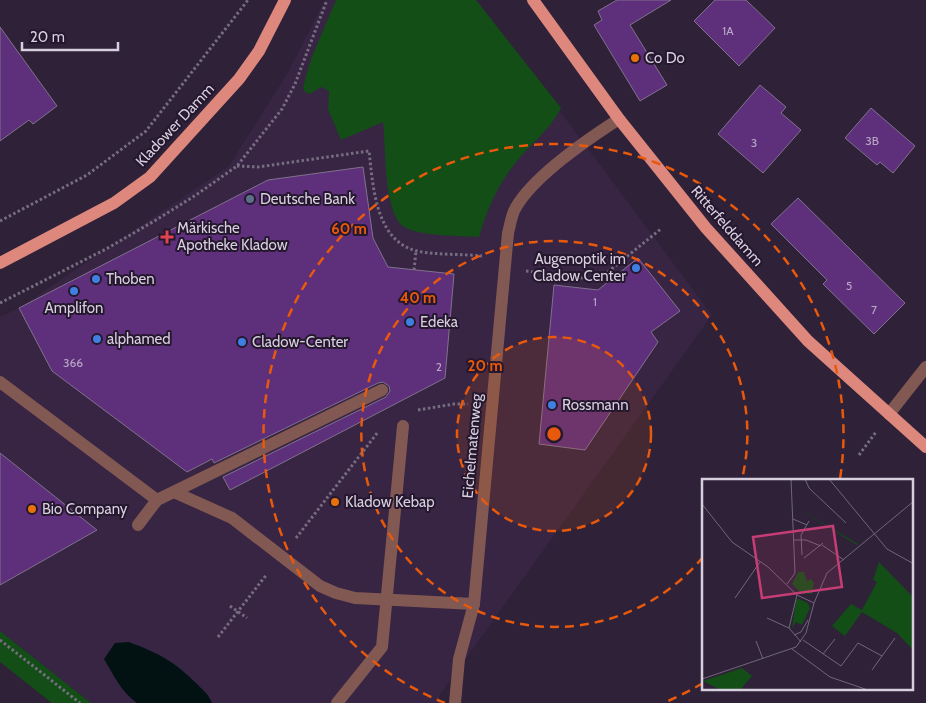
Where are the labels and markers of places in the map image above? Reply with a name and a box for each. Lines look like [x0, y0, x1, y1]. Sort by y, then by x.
place label: Co Do [645, 49, 685, 67]
marker: Co Do [629, 52, 641, 64]
place label: Deutsche Bank [260, 190, 355, 208]
marker: Deutsche Bank [244, 193, 256, 205]
place label: Märkische Apotheke Kladow [177, 219, 288, 254]
marker: Märkische Apotheke Kladow [161, 231, 173, 243]
place label: Augenoptik im Cladow Center [533, 250, 626, 285]
marker: Augenoptik im Cladow Center [630, 262, 642, 274]
place label: Thoben [106, 270, 155, 288]
marker: Thoben [90, 273, 102, 285]
marker: Amplifon [68, 285, 80, 297]
place label: Amplifon [45, 299, 103, 317]
place label: Edeka [420, 313, 459, 331]
marker: Edeka [404, 316, 416, 328]
place label: alphamed [107, 330, 171, 348]
marker: alphamed [91, 333, 103, 345]
place label: Cladow-Center [252, 333, 348, 351]
marker: Cladow-Center [236, 336, 248, 348]
place label: Rossmann [562, 396, 629, 414]
marker: Rossmann [546, 399, 558, 411]
centre of rings [545, 425, 563, 443]
place label: Kladow Kebap [345, 493, 435, 511]
marker: Kladow Kebap [329, 496, 341, 508]
place label: Bio Company [42, 500, 128, 518]
marker: Bio Company [26, 503, 38, 515]

